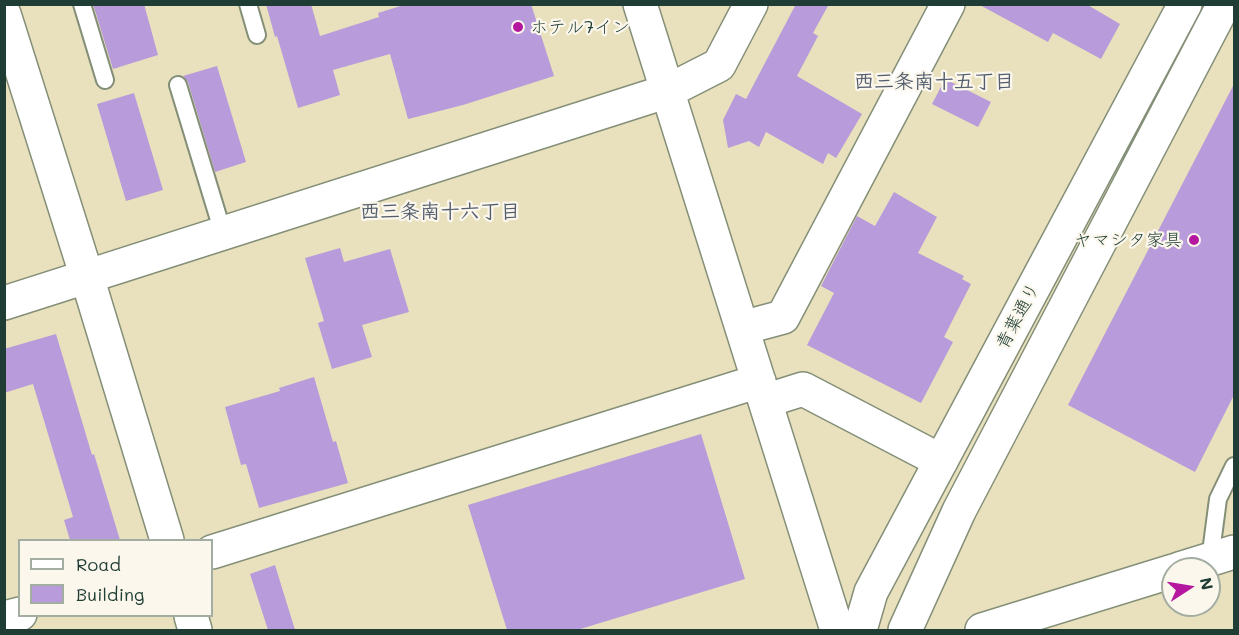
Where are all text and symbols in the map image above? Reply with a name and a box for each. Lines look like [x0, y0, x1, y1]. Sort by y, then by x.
place label: ホテル7イン [530, 16, 630, 38]
marker: ホテル7イン [511, 20, 525, 34]
district label: 西三条南十五丁目 [854, 70, 1014, 94]
district label: 西三条南十六丁目 [360, 200, 520, 224]
place label: ヤマシタ家具 [1074, 229, 1182, 251]
marker: ヤマシタ家具 [1187, 233, 1201, 247]
street label: 青葉通り [992, 279, 1044, 353]
legend [18, 539, 213, 617]
text: Road [76, 552, 121, 576]
north arrow [1161, 557, 1221, 617]
text: N [1196, 575, 1219, 592]
text: Building [76, 582, 144, 606]

